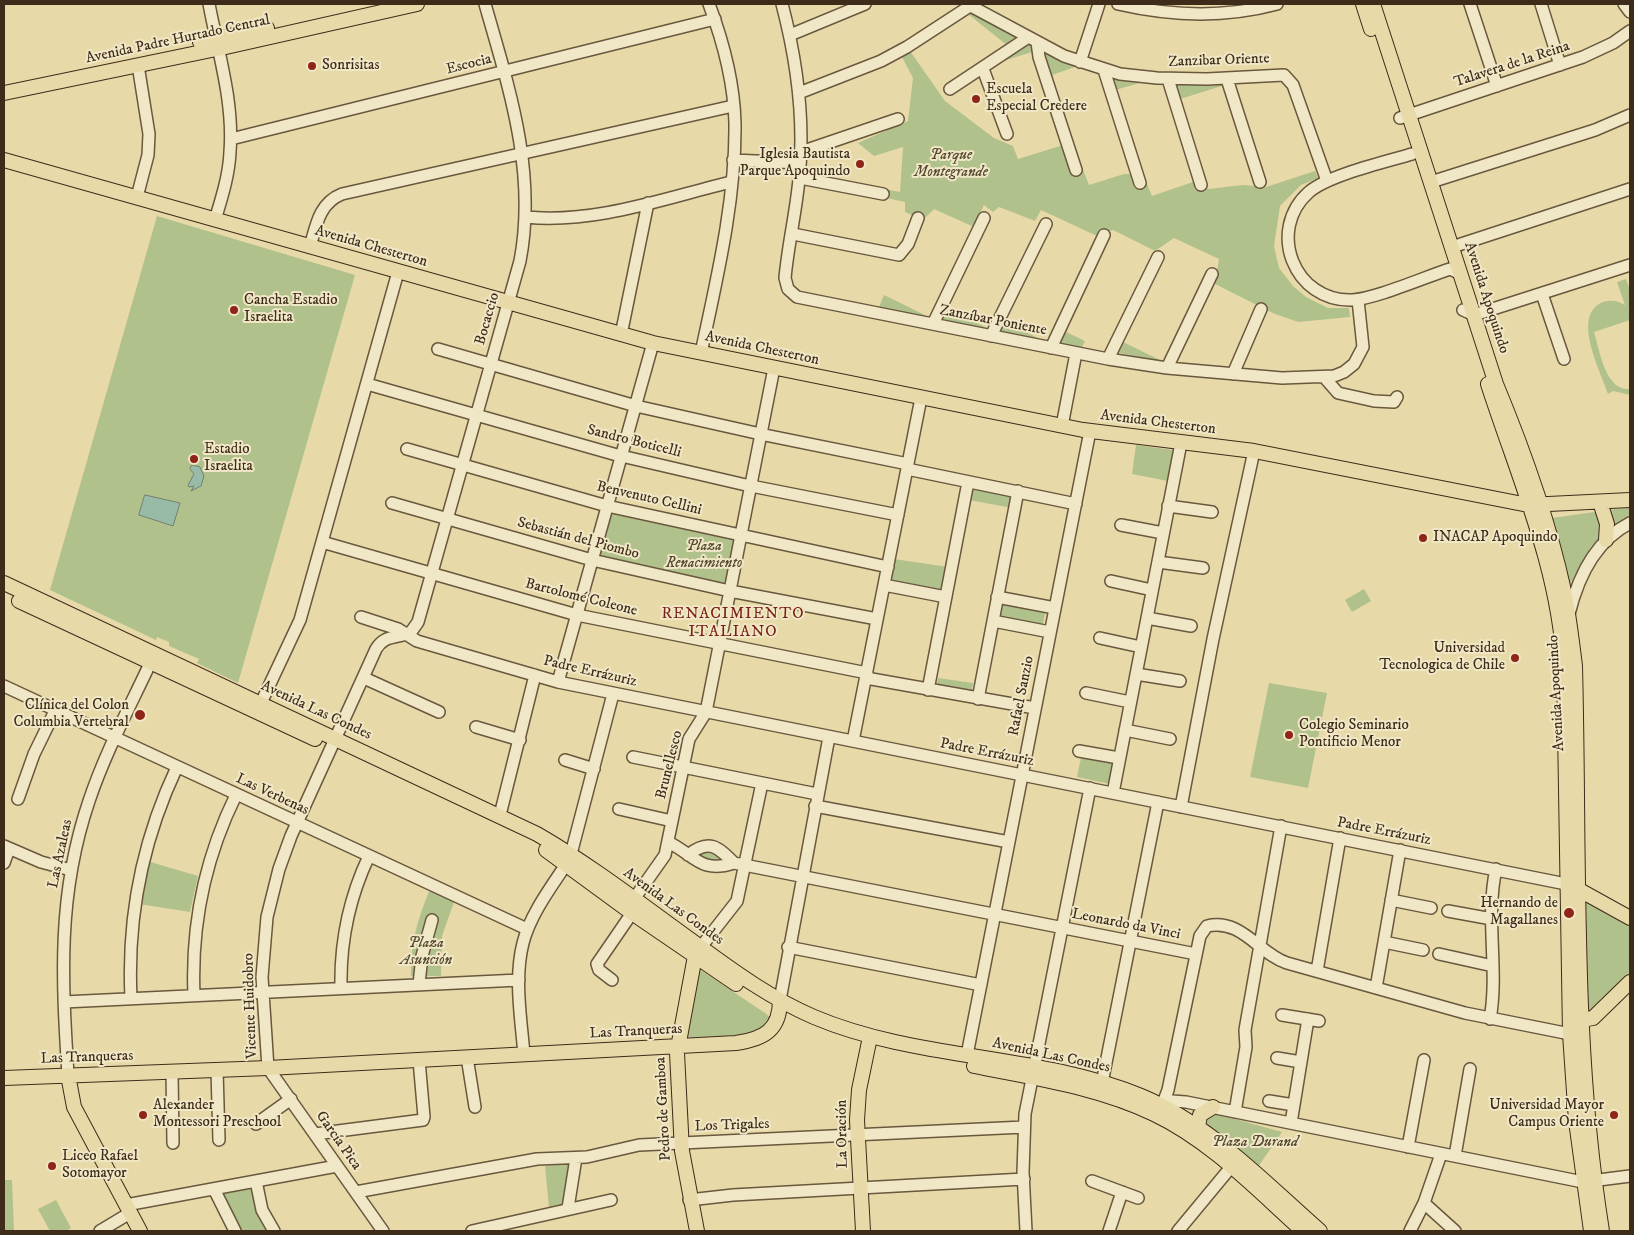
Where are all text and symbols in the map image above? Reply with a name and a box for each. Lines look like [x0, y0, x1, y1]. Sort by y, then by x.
street label: Avenida Padre Hurtado Central [84, 12, 272, 68]
street label: Talavera de la Reina [1452, 38, 1572, 92]
street label: Zanzibar Oriente [1168, 50, 1270, 72]
street label: Escocia [444, 51, 494, 79]
place label: Sonrisitas [322, 57, 379, 75]
marker: Sonrisitas [306, 60, 318, 72]
place label: Escuela Especial Credere [986, 81, 1087, 116]
marker: Escuela Especial Credere [970, 93, 982, 105]
place label: Iglesia Bautista Parque Apoquindo [740, 146, 850, 181]
park label: Parque Montegrande [914, 147, 988, 182]
marker: Iglesia Bautista Parque Apoquindo [854, 158, 866, 170]
street label: Avenida Chesterton [313, 222, 429, 272]
street label: Avenida Apoquindo [1459, 240, 1513, 356]
street label: Bocaccio [472, 291, 504, 347]
place label: Cancha Estadio Israelita [244, 292, 338, 327]
street label: Zanzíbar Poniente [938, 302, 1048, 340]
marker: Cancha Estadio Israelita [228, 304, 240, 316]
street label: Avenida Chesterton [703, 328, 821, 370]
street label: Avenida Chesterton [1099, 407, 1217, 439]
street label: Sandro Boticelli [585, 422, 683, 462]
place label: Estadio Israelita [204, 441, 253, 476]
marker: Estadio Israelita [188, 453, 200, 465]
street label: Benvenuto Cellini [595, 478, 703, 520]
street label: Sebastián del Piombo [515, 514, 641, 564]
place label: INACAP Apoquindo [1433, 529, 1558, 547]
marker: INACAP Apoquindo [1417, 532, 1429, 544]
park label: Plaza Renacimiento [666, 538, 742, 573]
street label: Bartolomé Coleone [523, 575, 639, 621]
district label: RENACIMIENTO ITALIANO [660, 605, 806, 643]
street label: Avenida Apoquindo [1545, 634, 1569, 752]
place label: Universidad Tecnologica de Chile [1379, 640, 1505, 675]
street label: Padre Errázuriz [541, 652, 639, 692]
marker: Universidad Tecnologica de Chile [1509, 652, 1521, 664]
street label: Rafael Sanzio [1005, 654, 1039, 738]
street label: Avenida Las Condes [258, 677, 374, 745]
place label: Clínica del Colon Columbia Vertebral [13, 697, 129, 732]
marker: Clínica del Colon Columbia Vertebral [133, 708, 147, 722]
place label: Colegio Seminario Pontificio Menor [1299, 717, 1409, 752]
street label: Brunellesco [653, 729, 687, 801]
marker: Colegio Seminario Pontificio Menor [1283, 729, 1295, 741]
street label: Padre Errázuriz [938, 735, 1036, 771]
street label: Las Verbenas [233, 770, 311, 820]
street label: Padre Errázuriz [1335, 814, 1433, 850]
street label: Las Azaleas [45, 818, 77, 890]
street label: Avenida Las Condes [619, 864, 727, 950]
place label: Hernando de Magallanes [1480, 895, 1558, 930]
street label: Leonardo da Vinci [1070, 906, 1182, 944]
marker: Hernando de Magallanes [1562, 906, 1576, 920]
park label: Plaza Asunción [400, 935, 452, 970]
street label: Vicente Huidobro [240, 953, 262, 1059]
street label: Las Tranqueras [589, 1021, 683, 1043]
street label: Avenida Las Condes [990, 1035, 1112, 1077]
street label: Las Tranqueras [40, 1047, 134, 1069]
street label: Pedro de Gamboa [652, 1057, 676, 1161]
place label: Alexander Montessori Preschool [153, 1097, 281, 1132]
place label: Universidad Mayor Campus Oriente [1489, 1097, 1604, 1132]
street label: La Oración [833, 1100, 853, 1168]
street label: García Pica [311, 1108, 365, 1174]
marker: Alexander Montessori Preschool [137, 1109, 149, 1121]
marker: Universidad Mayor Campus Oriente [1608, 1109, 1620, 1121]
street label: Los Trigales [694, 1116, 770, 1136]
park label: Plaza Durand [1212, 1134, 1298, 1152]
place label: Liceo Rafael Sotomayor [62, 1148, 138, 1183]
marker: Liceo Rafael Sotomayor [46, 1160, 58, 1172]

